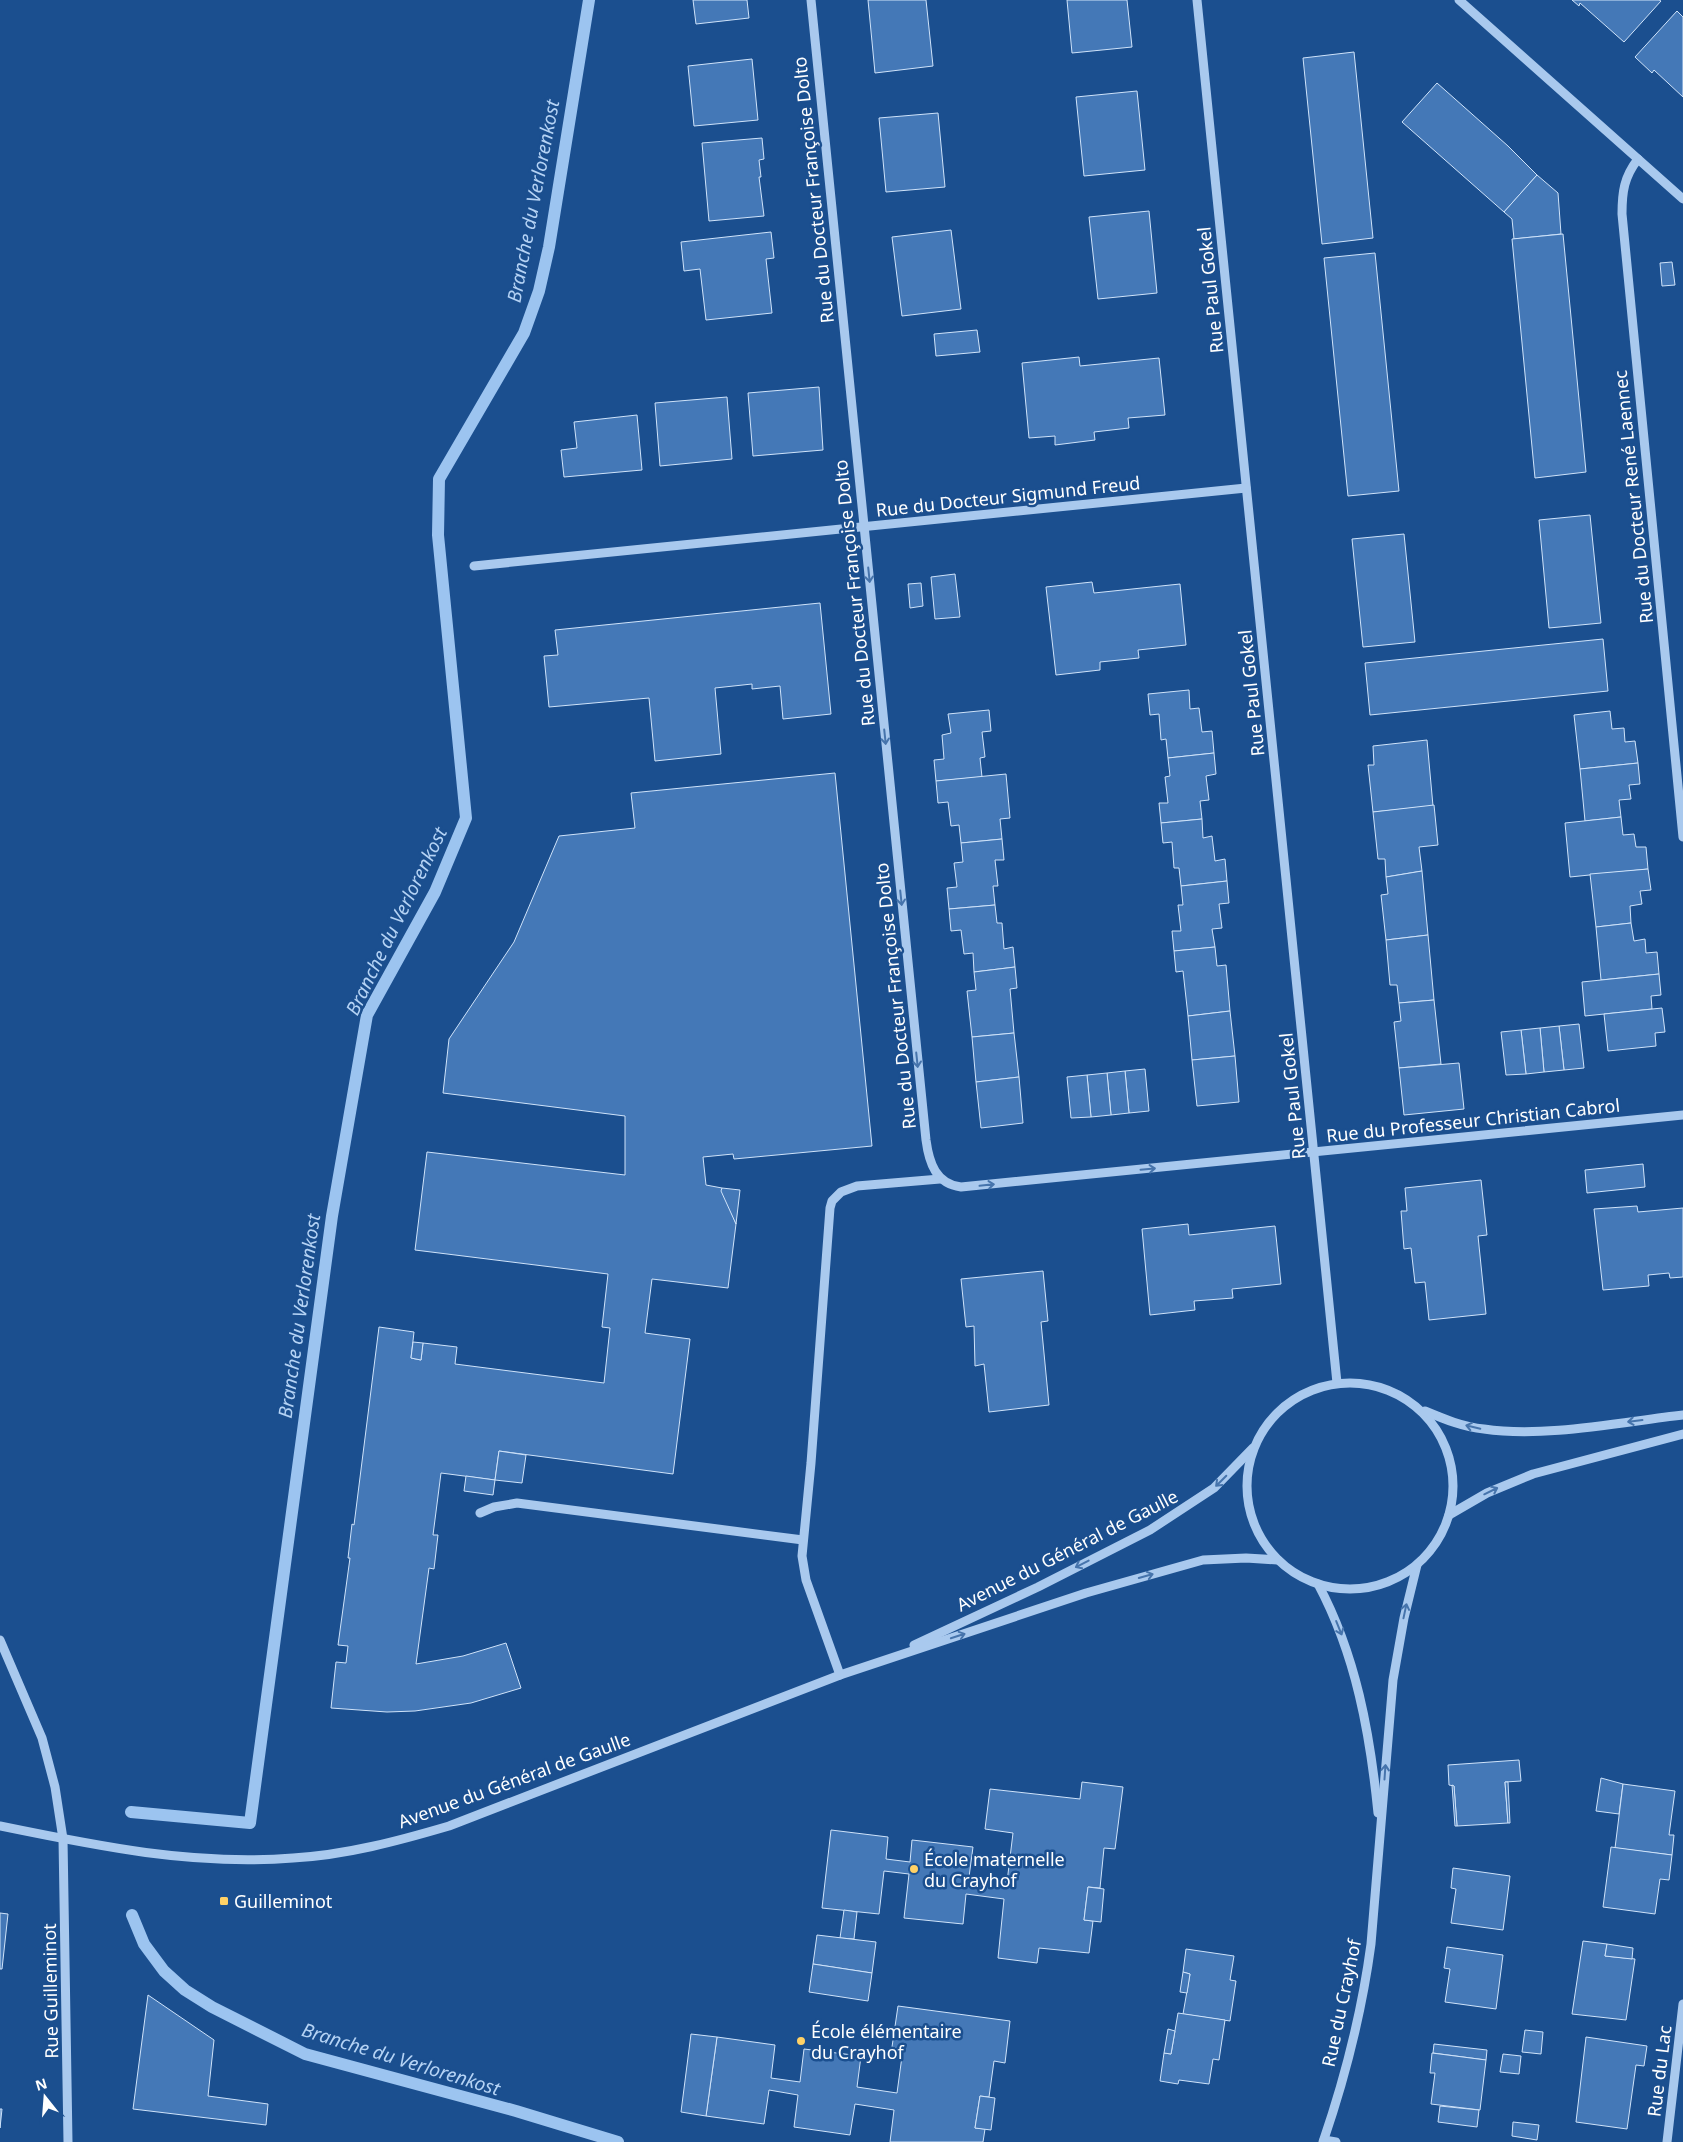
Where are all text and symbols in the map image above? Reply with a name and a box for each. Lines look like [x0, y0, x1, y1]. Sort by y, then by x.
street label: Rue du Docteur Françoise Dolto [787, 56, 839, 324]
water label: Branche du Verlorenkost [501, 97, 566, 305]
street label: Rue Paul Gokel [1191, 226, 1229, 354]
street label: Rue du Docteur René Laennec [1608, 369, 1658, 625]
street label: Rue du Docteur Françoise Dolto [828, 459, 880, 727]
street label: Rue du Docteur Sigmund Freud [875, 470, 1141, 522]
one-way arrow [864, 567, 873, 583]
street label: Rue Paul Gokel [1232, 629, 1270, 757]
one-way arrow [880, 728, 890, 744]
water label: Branche du Verlorenkost [339, 822, 453, 1019]
street label: Rue du Docteur Françoise Dolto [869, 862, 921, 1130]
one-way arrow [896, 890, 906, 906]
street label: Rue Paul Gokel [1273, 1032, 1311, 1160]
one-way arrow [913, 1052, 922, 1068]
street label: Rue du Professeur Christian Cabrol [1325, 1093, 1621, 1147]
one-way arrow [1140, 1164, 1156, 1174]
one-way arrow [978, 1180, 994, 1190]
water label: Branche du Verlorenkost [272, 1212, 326, 1420]
one-way arrow [1627, 1416, 1643, 1426]
one-way arrow [1466, 1422, 1482, 1431]
one-way arrow [1215, 1475, 1227, 1487]
street label: Avenue du Général de Gaulle [952, 1484, 1182, 1616]
one-way arrow [1483, 1485, 1498, 1495]
one-way arrow [1075, 1560, 1090, 1569]
one-way arrow [1137, 1570, 1153, 1580]
one-way arrow [1401, 1603, 1411, 1619]
one-way arrow [1334, 1620, 1344, 1635]
one-way arrow [949, 1630, 965, 1640]
street label: Avenue du Général de Gaulle [395, 1727, 633, 1833]
one-way arrow [1380, 1764, 1389, 1780]
place label: École maternelle du Crayhof [924, 1847, 1065, 1892]
marker: École maternelle du Crayhof [908, 1863, 920, 1875]
place label: Guilleminot [234, 1889, 333, 1913]
marker: Guilleminot [218, 1895, 230, 1907]
street label: Rue Guilleminot [37, 1923, 63, 2059]
street label: Rue du Crayhof [1316, 1936, 1366, 2069]
water label: Branche du Verlorenkost [299, 2016, 504, 2102]
place label: École élémentaire du Crayhof [811, 2019, 962, 2064]
street label: Rue du Lac [1641, 2023, 1677, 2118]
marker: École élémentaire du Crayhof [795, 2035, 807, 2047]
north arrow [20, 2072, 70, 2122]
text: N [33, 2073, 49, 2095]

